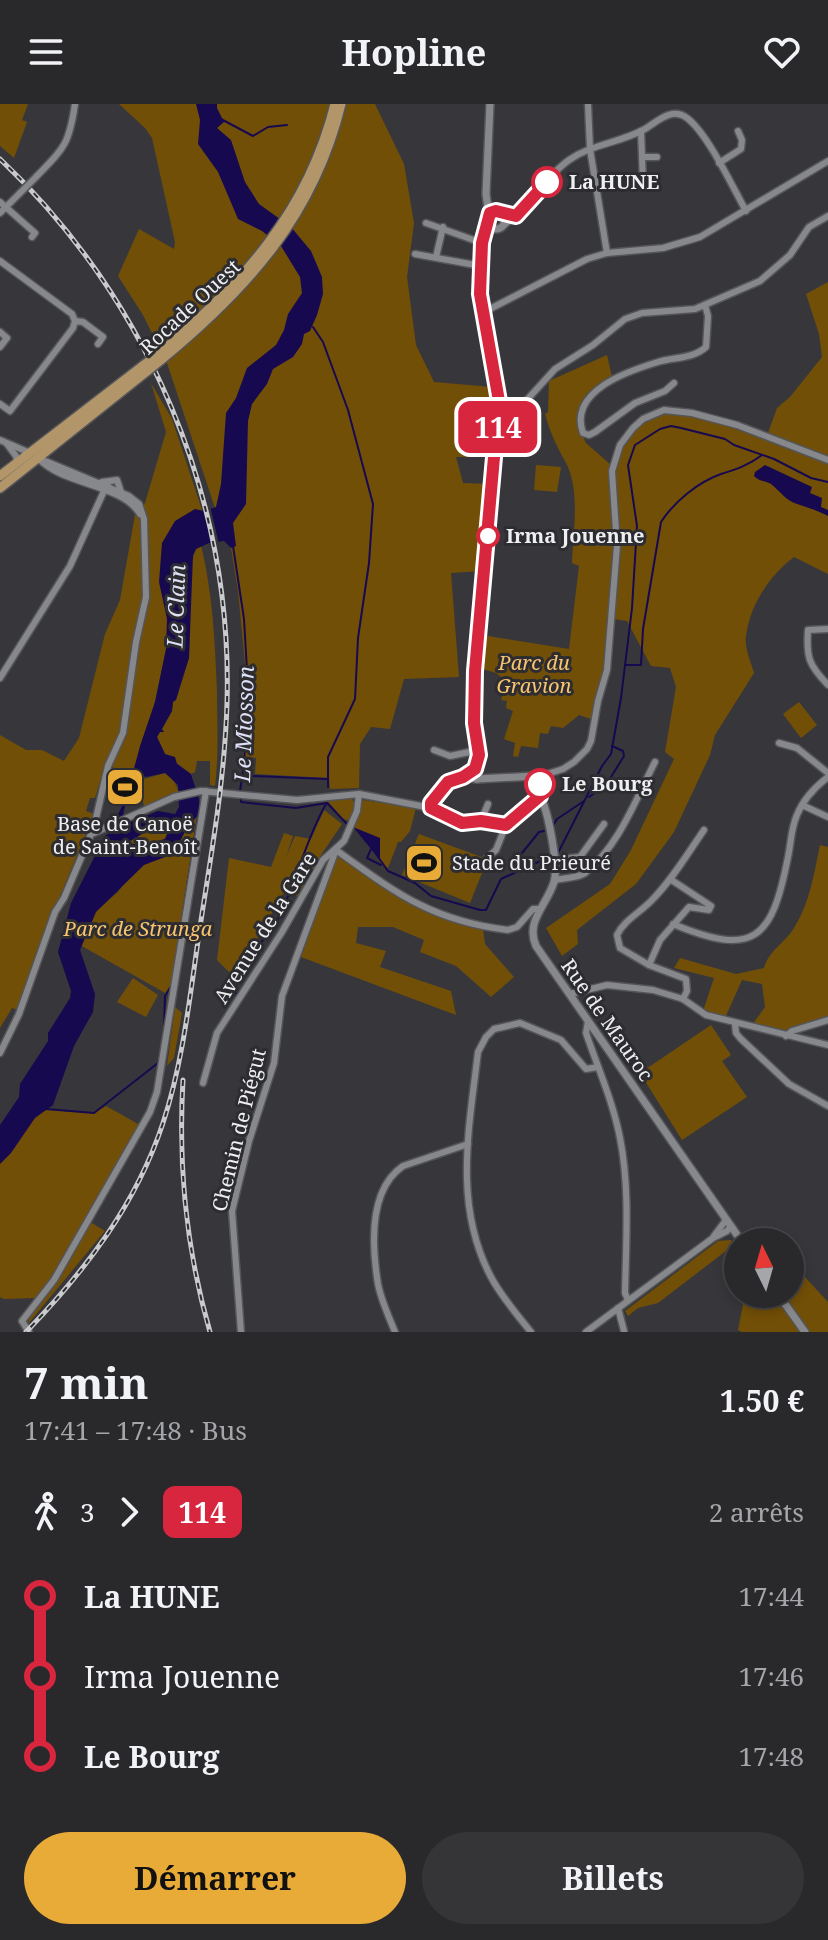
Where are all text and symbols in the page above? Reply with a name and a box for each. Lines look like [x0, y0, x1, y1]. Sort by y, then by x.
text: Hopline [342, 28, 486, 77]
icon: menu [24, 30, 68, 74]
icon: heart [760, 30, 804, 74]
marker: La HUNE [532, 167, 562, 197]
place label: La HUNE [569, 168, 659, 195]
street label: Rocade Ouest [134, 253, 246, 360]
line badge: 114 [452, 401, 544, 453]
text: 114 [474, 408, 522, 446]
place label: Irma Jouenne [506, 522, 645, 549]
marker: Irma Jouenne [477, 525, 499, 547]
water label: Le Clain [159, 564, 191, 649]
park label: Parc du Gravion [496, 649, 572, 699]
water label: Le Miosson [226, 665, 260, 784]
sports icon: Base de Canoë de Saint-Benoît [104, 766, 146, 808]
marker: Le Bourg [525, 769, 555, 799]
place label: Le Bourg [562, 770, 653, 797]
place label: Base de Canoë de Saint-Benoît [53, 810, 197, 860]
sports icon: Stade du Prieuré [403, 842, 445, 884]
street label: Avenue de la Gare [207, 847, 322, 1008]
place label: Stade du Prieuré [452, 849, 611, 876]
park label: Parc de Strunga [63, 915, 213, 942]
street label: Rue de Mauroc [555, 953, 660, 1086]
street label: Chemin de Piégut [205, 1046, 272, 1214]
north arrow [724, 1228, 804, 1308]
map controls [724, 1228, 804, 1308]
text: 7 min [24, 1352, 149, 1412]
text: 1.50 € [720, 1380, 804, 1421]
text: 17:41 – 17:48 · Bus [24, 1412, 247, 1448]
icon: walk [24, 1490, 68, 1534]
icon: forward [107, 1490, 151, 1534]
text: 114 [179, 1493, 226, 1531]
text: 3 [80, 1494, 95, 1530]
text: 2 arrêts [709, 1494, 804, 1530]
text: La HUNE [84, 1576, 220, 1617]
text: 17:44 [738, 1578, 804, 1614]
text: Irma Jouenne [84, 1656, 280, 1697]
text: 17:46 [738, 1658, 804, 1694]
text: Le Bourg [84, 1736, 220, 1777]
text: 17:48 [738, 1738, 804, 1774]
button: Démarrer [24, 1832, 406, 1924]
button: Billets [422, 1832, 804, 1924]

